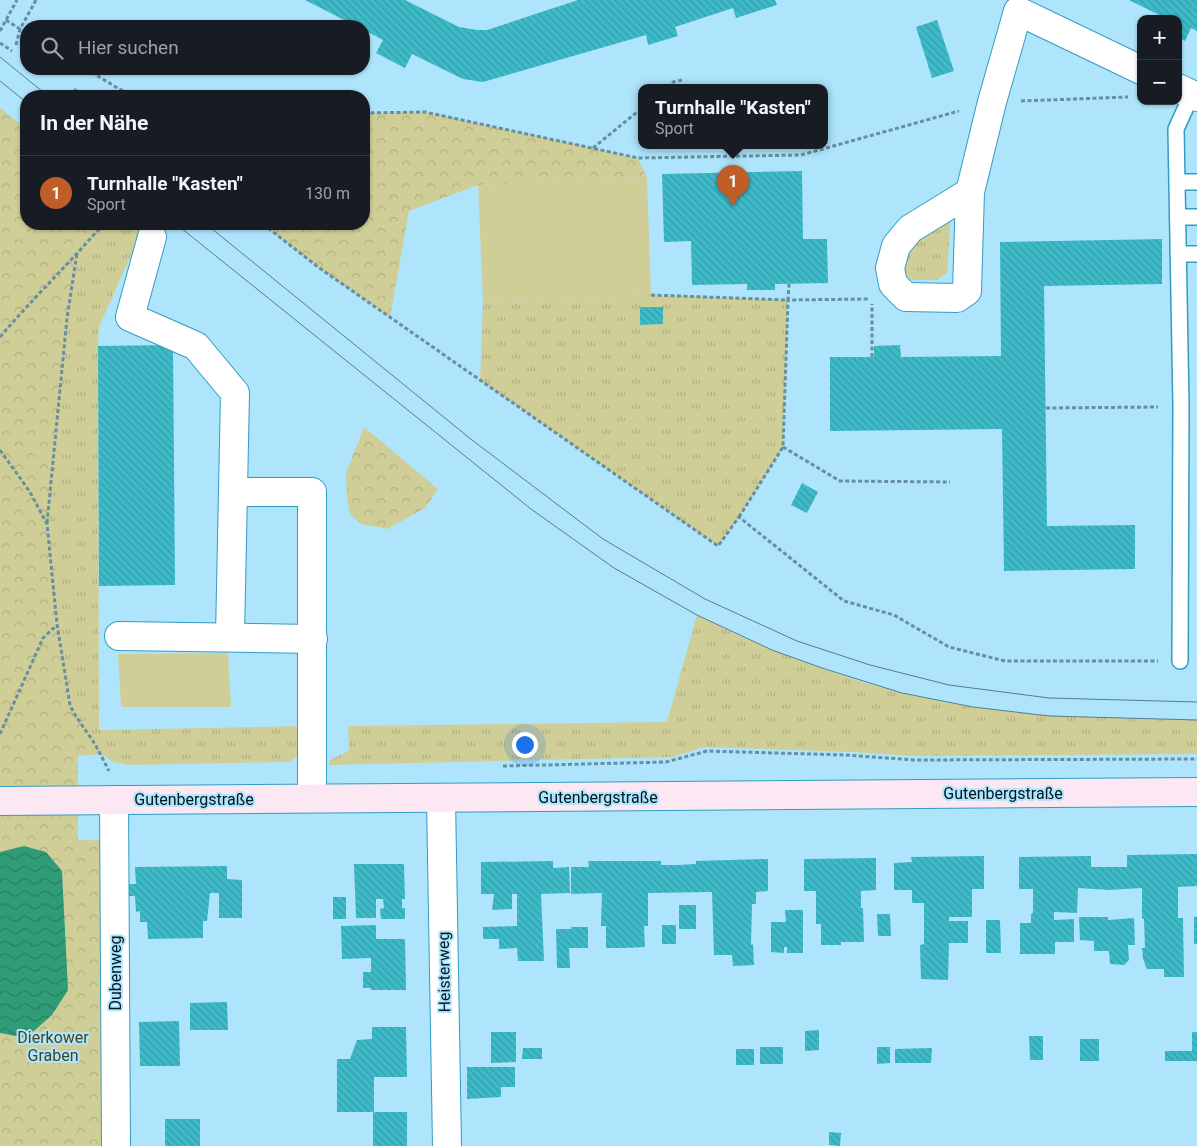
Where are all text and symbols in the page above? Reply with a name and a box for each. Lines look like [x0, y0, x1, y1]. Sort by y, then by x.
map controls [1137, 15, 1182, 105]
button: + [1137, 15, 1182, 60]
search box [20, 20, 370, 75]
icon: search [38, 34, 66, 62]
text: Hier suchen [78, 36, 179, 59]
button: − [1137, 60, 1182, 105]
popup [638, 84, 828, 149]
text: Turnhalle "Kasten" [655, 96, 811, 119]
text: In der Nähe [40, 111, 148, 135]
text: Sport [655, 119, 694, 138]
pin: 1 [717, 165, 749, 206]
text: Turnhalle "Kasten" [87, 172, 243, 195]
text: 1 [51, 184, 61, 203]
text: 130 m [305, 184, 350, 203]
text: Sport [87, 195, 126, 214]
your location [512, 732, 538, 758]
street label: Gutenbergstraße [943, 784, 1063, 803]
street label: Gutenbergstraße [538, 788, 658, 807]
street label: Gutenbergstraße [134, 790, 254, 809]
street label: Heisterweg [434, 931, 454, 1013]
street label: Dubenweg [106, 935, 125, 1011]
park label: Dierkower Graben [17, 1028, 89, 1065]

